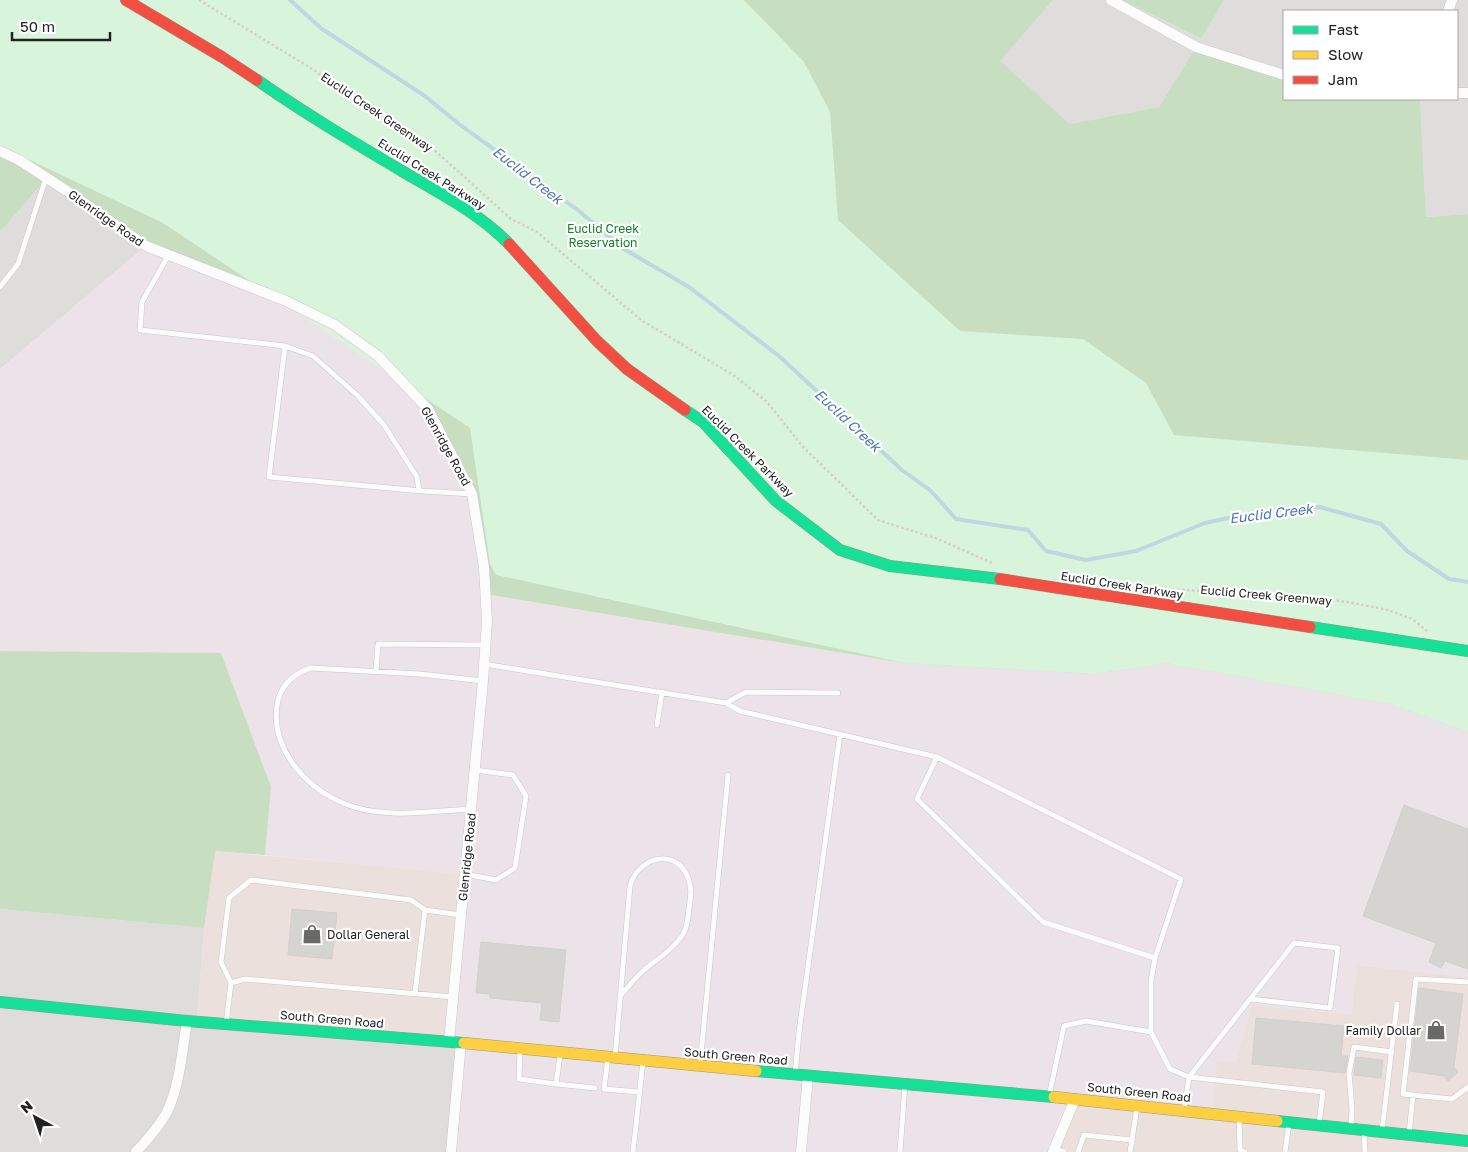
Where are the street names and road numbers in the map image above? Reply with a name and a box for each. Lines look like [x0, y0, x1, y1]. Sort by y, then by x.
street label: Euclid Creek Greenway [318, 69, 436, 155]
street label: Euclid Creek Parkway [376, 135, 489, 213]
street label: Glenridge Road [65, 186, 147, 250]
street label: Euclid Creek Parkway [699, 402, 797, 500]
street label: Glenridge Road [418, 404, 474, 488]
street label: Euclid Creek Parkway [1060, 568, 1185, 602]
street label: Euclid Creek Greenway [1200, 582, 1333, 608]
street label: Glenridge Road [455, 812, 479, 902]
street label: South Green Road [280, 1007, 384, 1031]
street label: South Green Road [684, 1044, 788, 1068]
street label: South Green Road [1086, 1079, 1192, 1105]

